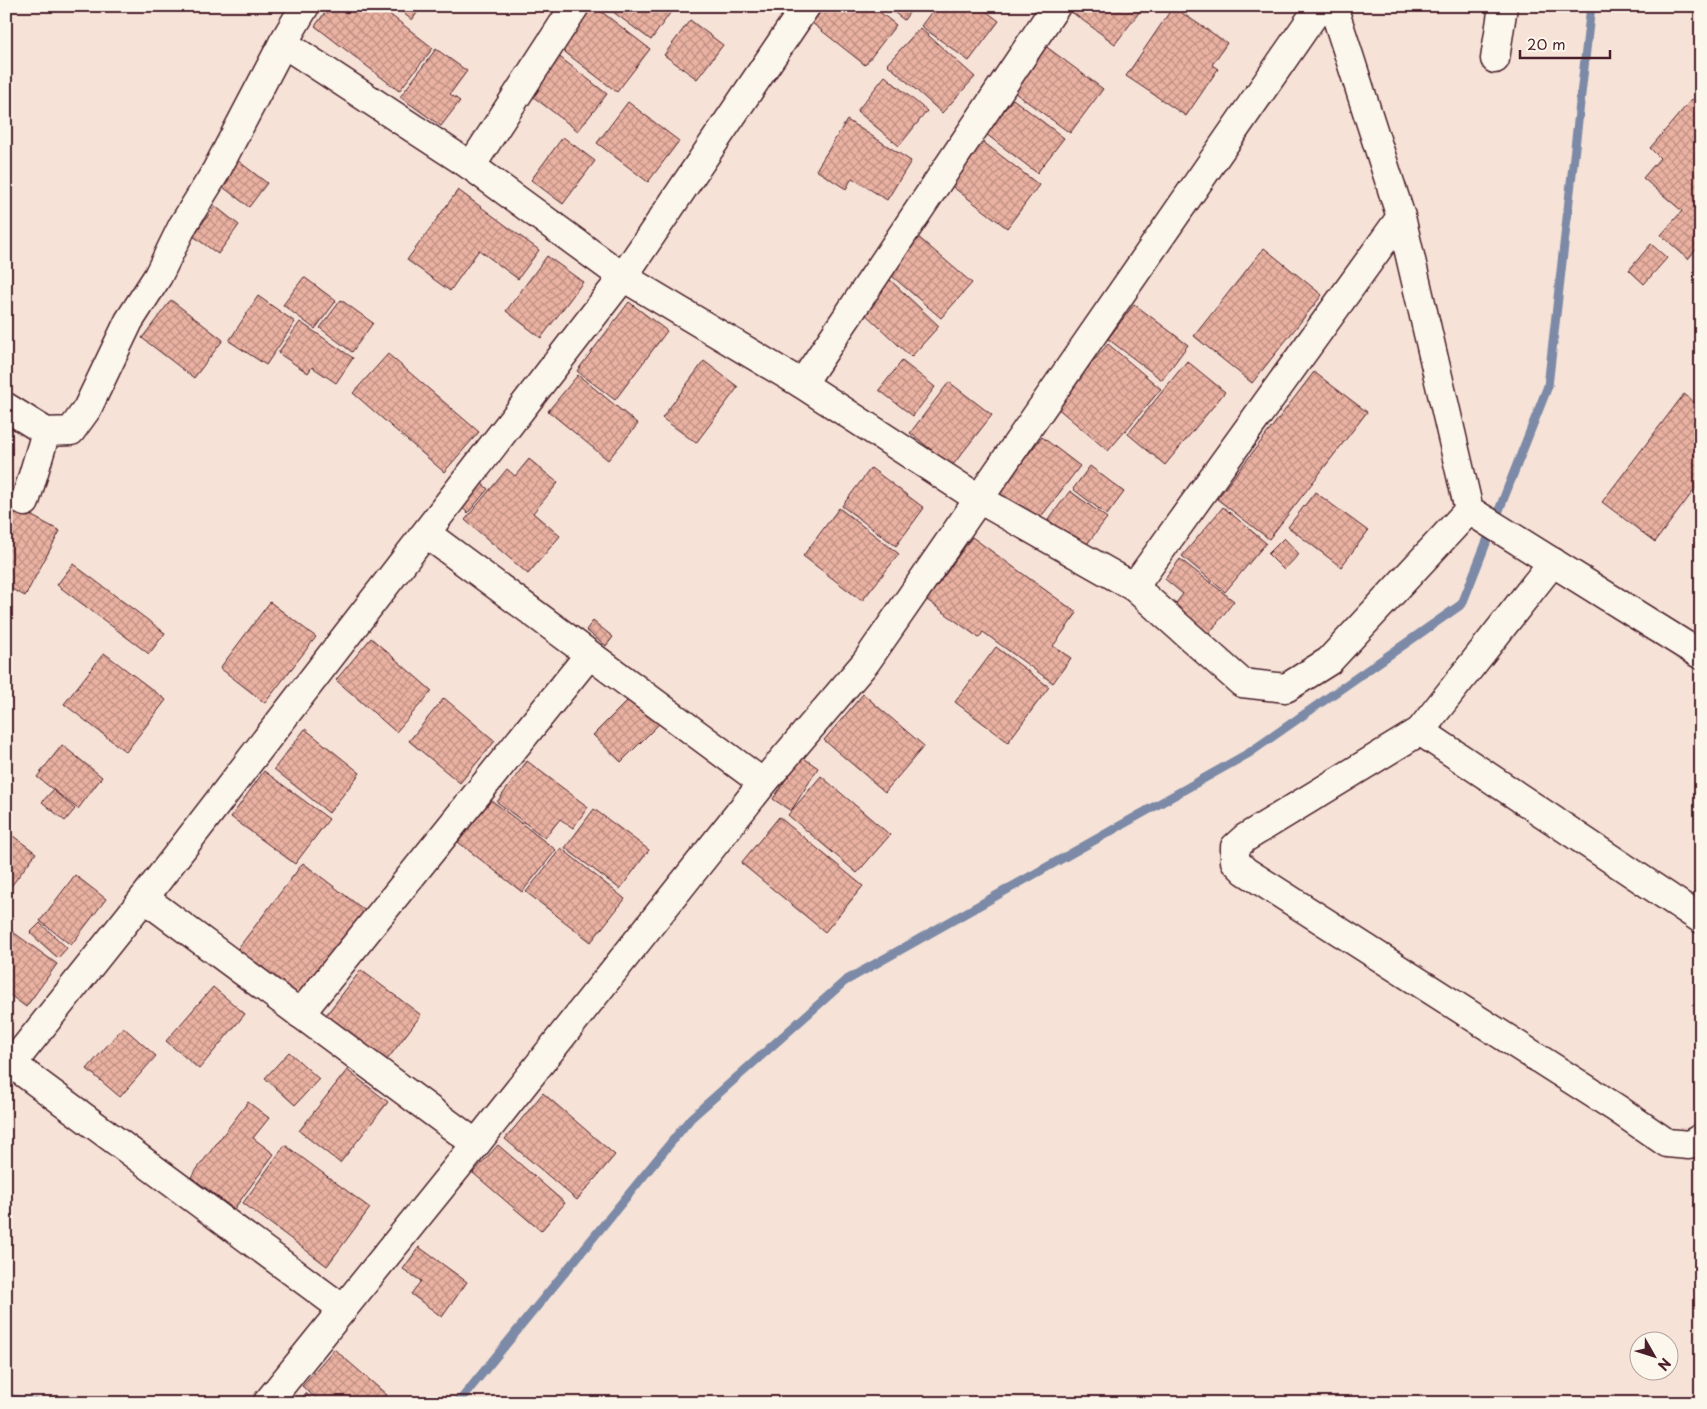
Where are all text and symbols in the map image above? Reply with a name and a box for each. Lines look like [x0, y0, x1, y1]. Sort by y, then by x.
scale bar [1520, 28, 1610, 60]
text: 20 m [1527, 32, 1566, 55]
north arrow [1630, 1332, 1680, 1382]
text: N [1653, 1354, 1676, 1375]

